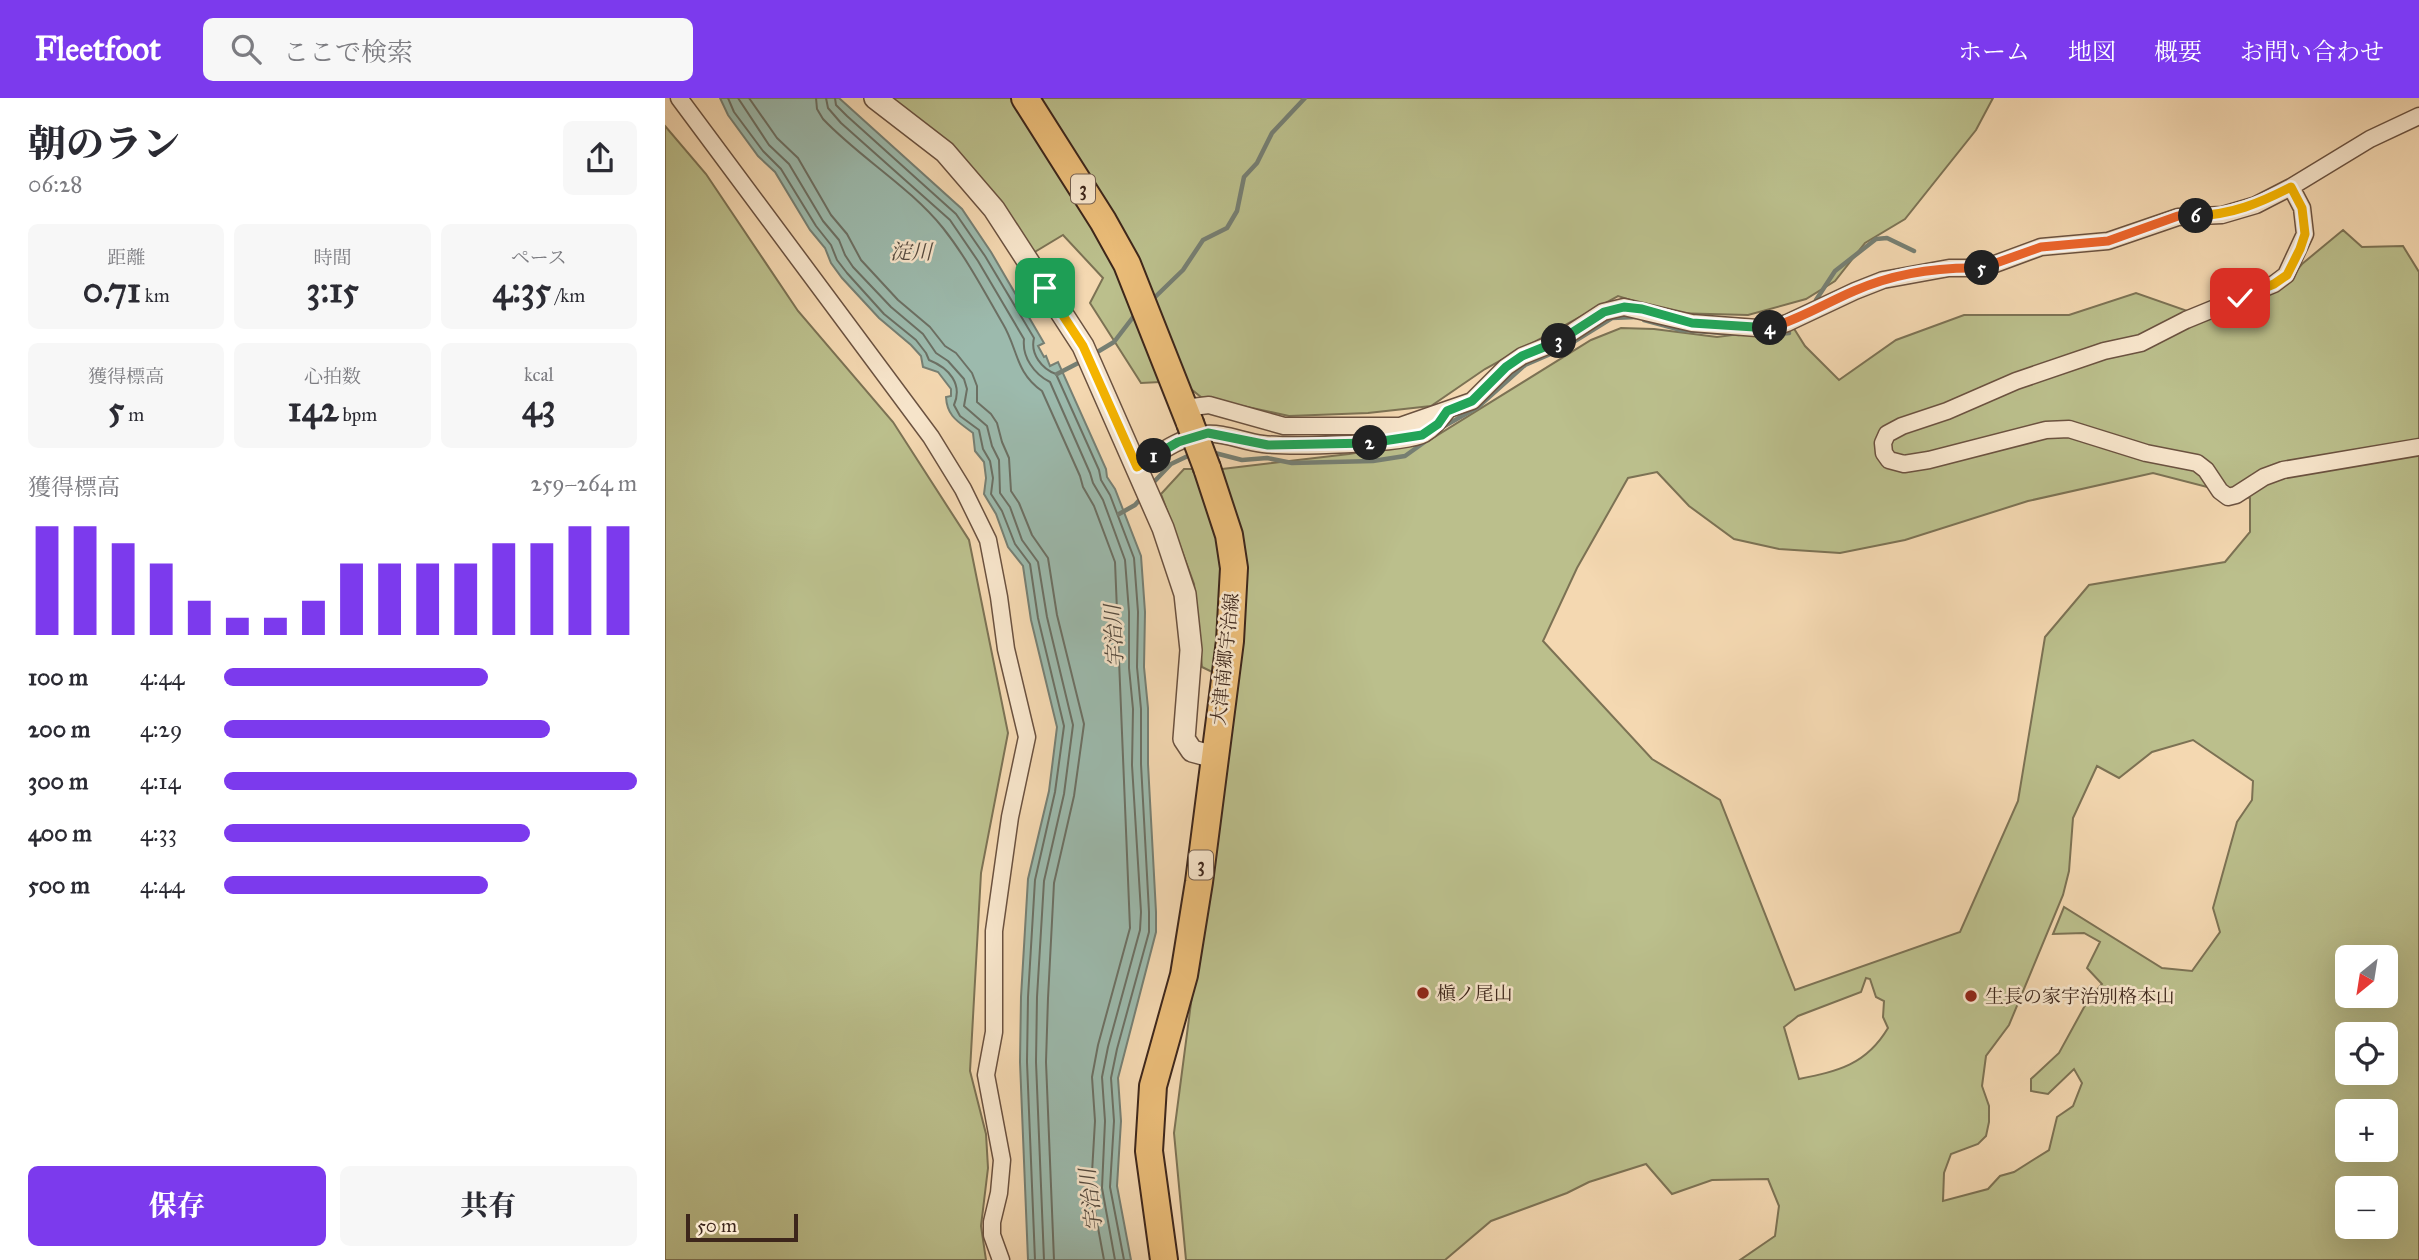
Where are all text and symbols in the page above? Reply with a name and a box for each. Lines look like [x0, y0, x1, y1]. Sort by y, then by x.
search box [203, 18, 693, 81]
text: Fleetfoot [35, 29, 161, 69]
icon: search [227, 30, 265, 68]
text: ここで検索 [283, 36, 413, 68]
text: ホーム [1958, 37, 2030, 67]
text: 地図 [2068, 37, 2116, 67]
text: 概要 [2154, 37, 2202, 67]
text: お問い合わせ [2240, 37, 2384, 67]
text: 朝のラン [28, 121, 180, 167]
button: share [563, 121, 637, 195]
text: 06:28 [28, 170, 83, 198]
road number: 3 [1071, 174, 1095, 204]
pin: 6 [2179, 198, 2213, 234]
text: 6 [2191, 204, 2200, 227]
water label: 淀川 [890, 239, 934, 265]
text: 距離 [107, 246, 145, 269]
text: 時間 [313, 246, 352, 269]
text: ペース [511, 246, 567, 269]
pin: 5 [1965, 250, 1999, 286]
text: 5 [1977, 256, 1986, 279]
pin [1015, 258, 1075, 318]
pin [2210, 268, 2270, 328]
text: 0.71 [83, 269, 141, 312]
text: 3:15 [306, 269, 359, 312]
text: 4:35 [493, 269, 551, 312]
icon: arrive [1026, 269, 1064, 307]
icon: check [2221, 279, 2259, 317]
text: km [141, 284, 170, 307]
text: /km [551, 284, 585, 307]
pin: 4 [1753, 310, 1787, 345]
text: 4 [1764, 316, 1775, 339]
pin: 3 [1541, 324, 1577, 358]
text: 3 [1555, 329, 1562, 352]
text: kcal [524, 363, 554, 386]
text: 獲得標高 [88, 365, 164, 388]
text: 心拍数 [304, 365, 361, 388]
text: 43 [522, 386, 556, 429]
text: 5 [108, 388, 124, 431]
text: 142 [288, 388, 338, 431]
text: m [124, 403, 144, 426]
text: bpm [338, 403, 377, 426]
pin: 2 [1353, 426, 1387, 460]
text: 2 [1365, 431, 1374, 454]
pin: 1 [1137, 438, 1171, 474]
text: 1 [1150, 444, 1157, 467]
text: 259–264 m [531, 469, 637, 497]
text: 獲得標高 [28, 473, 120, 501]
street label: 大津南郷宇治線 [1207, 592, 1243, 726]
water label: 宇治川 [1099, 602, 1129, 668]
text: 100 m [28, 663, 88, 691]
text: 4:44 [140, 663, 184, 691]
text: 200 m [28, 715, 90, 743]
text: 4:29 [140, 715, 182, 743]
text: 300 m [28, 767, 88, 795]
text: 4:14 [140, 767, 181, 795]
text: 400 m [28, 819, 92, 847]
text: 4:33 [140, 819, 177, 847]
road number: 3 [1189, 850, 1213, 880]
text: 500 m [28, 871, 90, 899]
text: 4:44 [140, 871, 184, 899]
north arrow [2335, 945, 2397, 1008]
map controls [2335, 945, 2398, 1239]
place label: 槇ノ尾山 [1437, 982, 1513, 1005]
marker: 槇ノ尾山 [1415, 985, 1431, 1001]
place label: 生長の家宇治別格本山 [1985, 985, 2175, 1008]
marker: 生長の家宇治別格本山 [1963, 988, 1979, 1004]
button: locate [2335, 1022, 2398, 1085]
button: + [2335, 1099, 2398, 1162]
water label: 宇治川 [1074, 1165, 1108, 1233]
button: 保存 [28, 1166, 326, 1246]
button: 共有 [340, 1166, 637, 1246]
button: − [2335, 1176, 2398, 1239]
scale bar [686, 1211, 798, 1243]
text: 50 m [697, 1214, 737, 1237]

